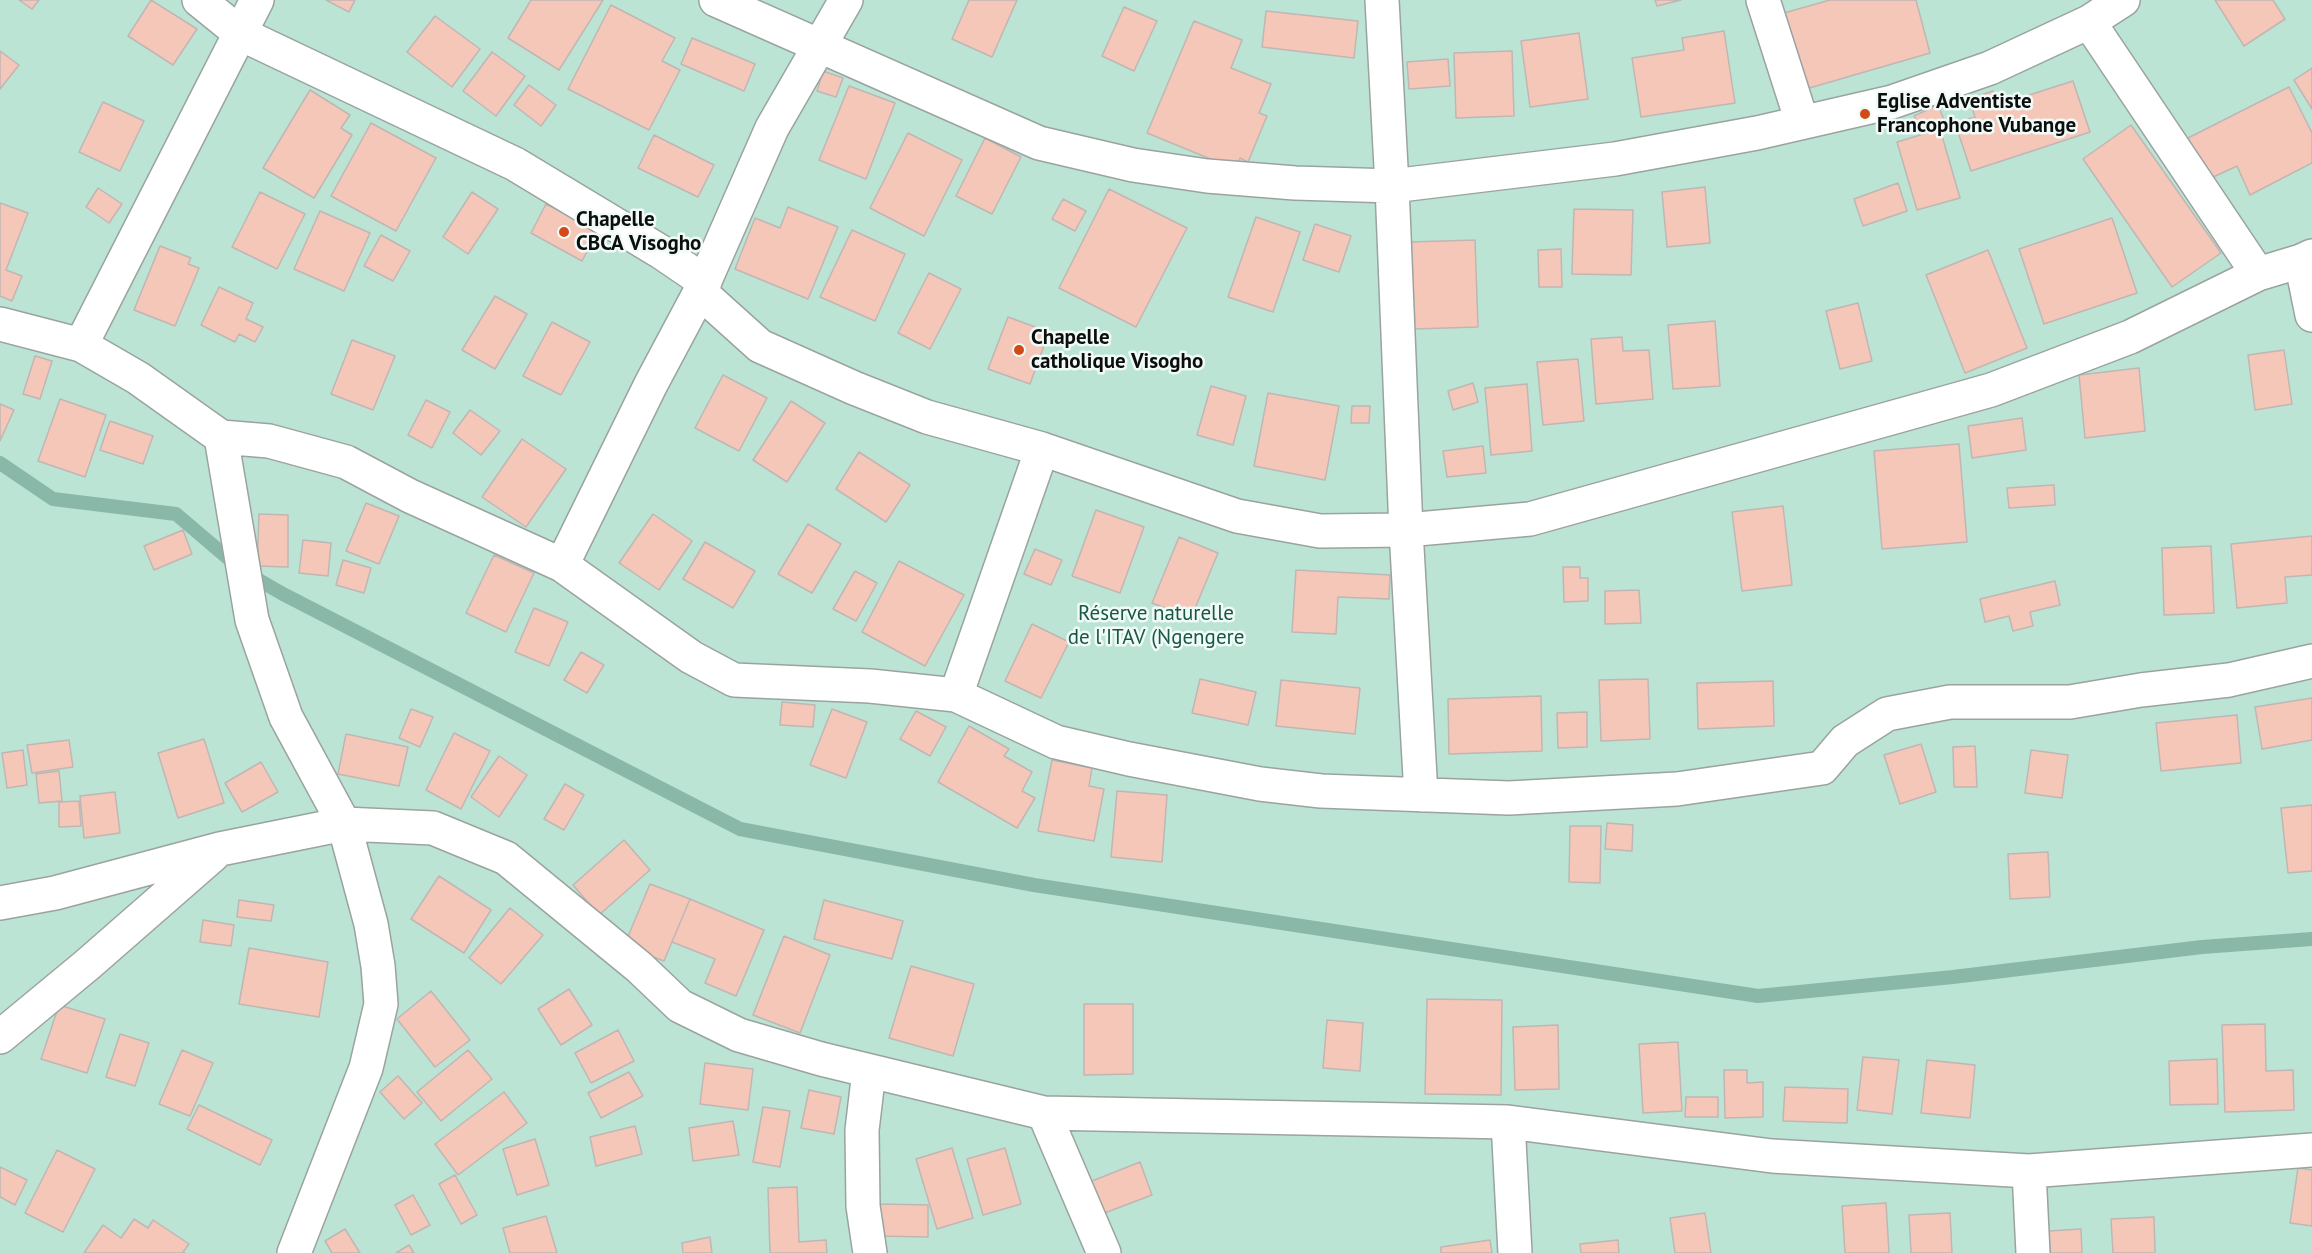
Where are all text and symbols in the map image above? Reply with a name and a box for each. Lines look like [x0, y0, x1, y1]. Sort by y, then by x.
place label: Eglise Adventiste Francophone Vubange [1877, 89, 2076, 139]
marker: Eglise Adventiste Francophone Vubange [1858, 107, 1872, 121]
place label: Chapelle CBCA Visogho [576, 207, 701, 257]
marker: Chapelle CBCA Visogho [557, 225, 571, 239]
place label: Chapelle catholique Visogho [1031, 325, 1203, 375]
marker: Chapelle catholique Visogho [1012, 343, 1026, 357]
park label: Réserve naturelle de l'ITAV (Ngengere [1068, 601, 1244, 651]

